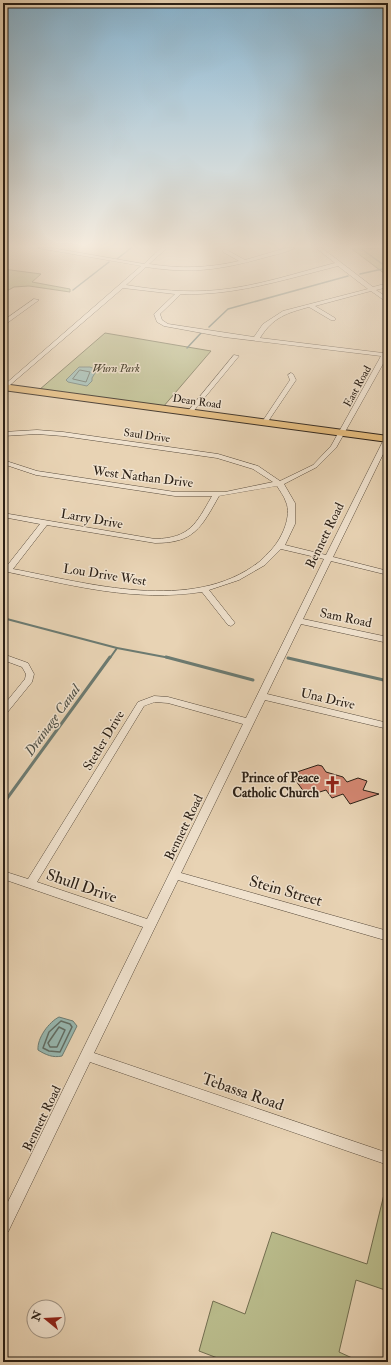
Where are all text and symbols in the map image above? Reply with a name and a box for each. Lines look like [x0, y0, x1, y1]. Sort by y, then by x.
park label: Wurn Park [92, 362, 140, 375]
street label: East Road [341, 363, 374, 409]
street label: Dean Road [172, 392, 223, 411]
street label: Saul Drive [123, 426, 171, 445]
street label: West Nathan Drive [91, 463, 195, 491]
street label: Bennett Road [302, 499, 348, 571]
street label: Larry Drive [59, 506, 125, 533]
street label: Lou Drive West [62, 561, 148, 589]
street label: Sam Road [318, 605, 374, 631]
water label: Drainage Canal [20, 680, 85, 760]
street label: Una Drive [299, 685, 357, 713]
street label: Stetler Drive [80, 707, 128, 773]
place label: Prince of Peace Catholic Church [232, 770, 320, 801]
church icon: Prince of Peace Catholic Church [322, 774, 342, 794]
street label: Bennett Road [161, 791, 207, 863]
street label: Shull Drive [44, 865, 120, 907]
street label: Stein Street [247, 871, 325, 911]
street label: Tebassa Road [199, 1069, 286, 1115]
street label: Bennett Road [19, 1082, 65, 1154]
north arrow [26, 1299, 66, 1339]
text: N [29, 1308, 45, 1324]

